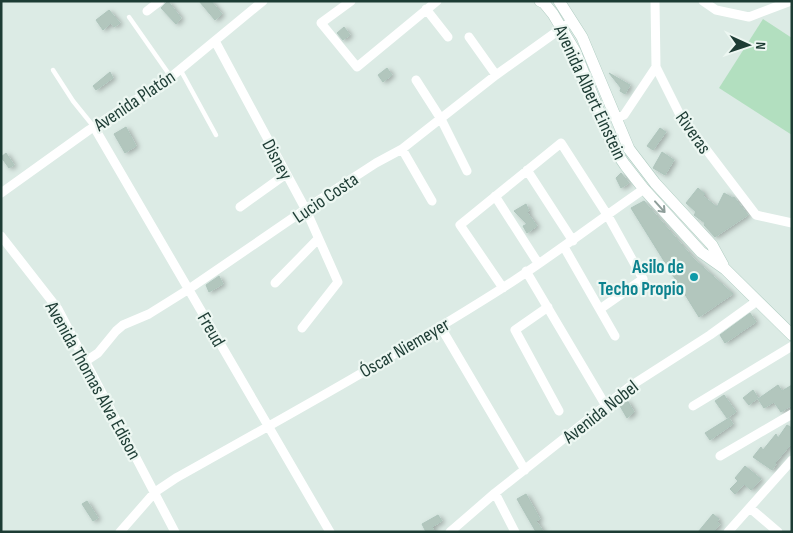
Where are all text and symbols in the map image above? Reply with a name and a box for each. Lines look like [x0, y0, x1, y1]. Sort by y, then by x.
north arrow [723, 20, 773, 70]
street label: Avenida Albert Einstein [548, 21, 631, 164]
text: N [752, 41, 769, 50]
street label: Avenida Platón [89, 66, 180, 137]
street label: Riveras [670, 107, 716, 159]
street label: Disney [257, 135, 297, 185]
street label: Lucio Costa [289, 168, 363, 228]
one-way arrow [655, 201, 666, 214]
place label: Asilo de Techo Propio [598, 256, 684, 301]
marker: Asilo de Techo Propio [688, 271, 700, 283]
street label: Avenida Thomas Alva Edison [39, 297, 146, 464]
street label: Freud [192, 308, 230, 351]
street label: Óscar Niemeyer [356, 313, 454, 383]
street label: Avenida Nobel [558, 376, 643, 449]

